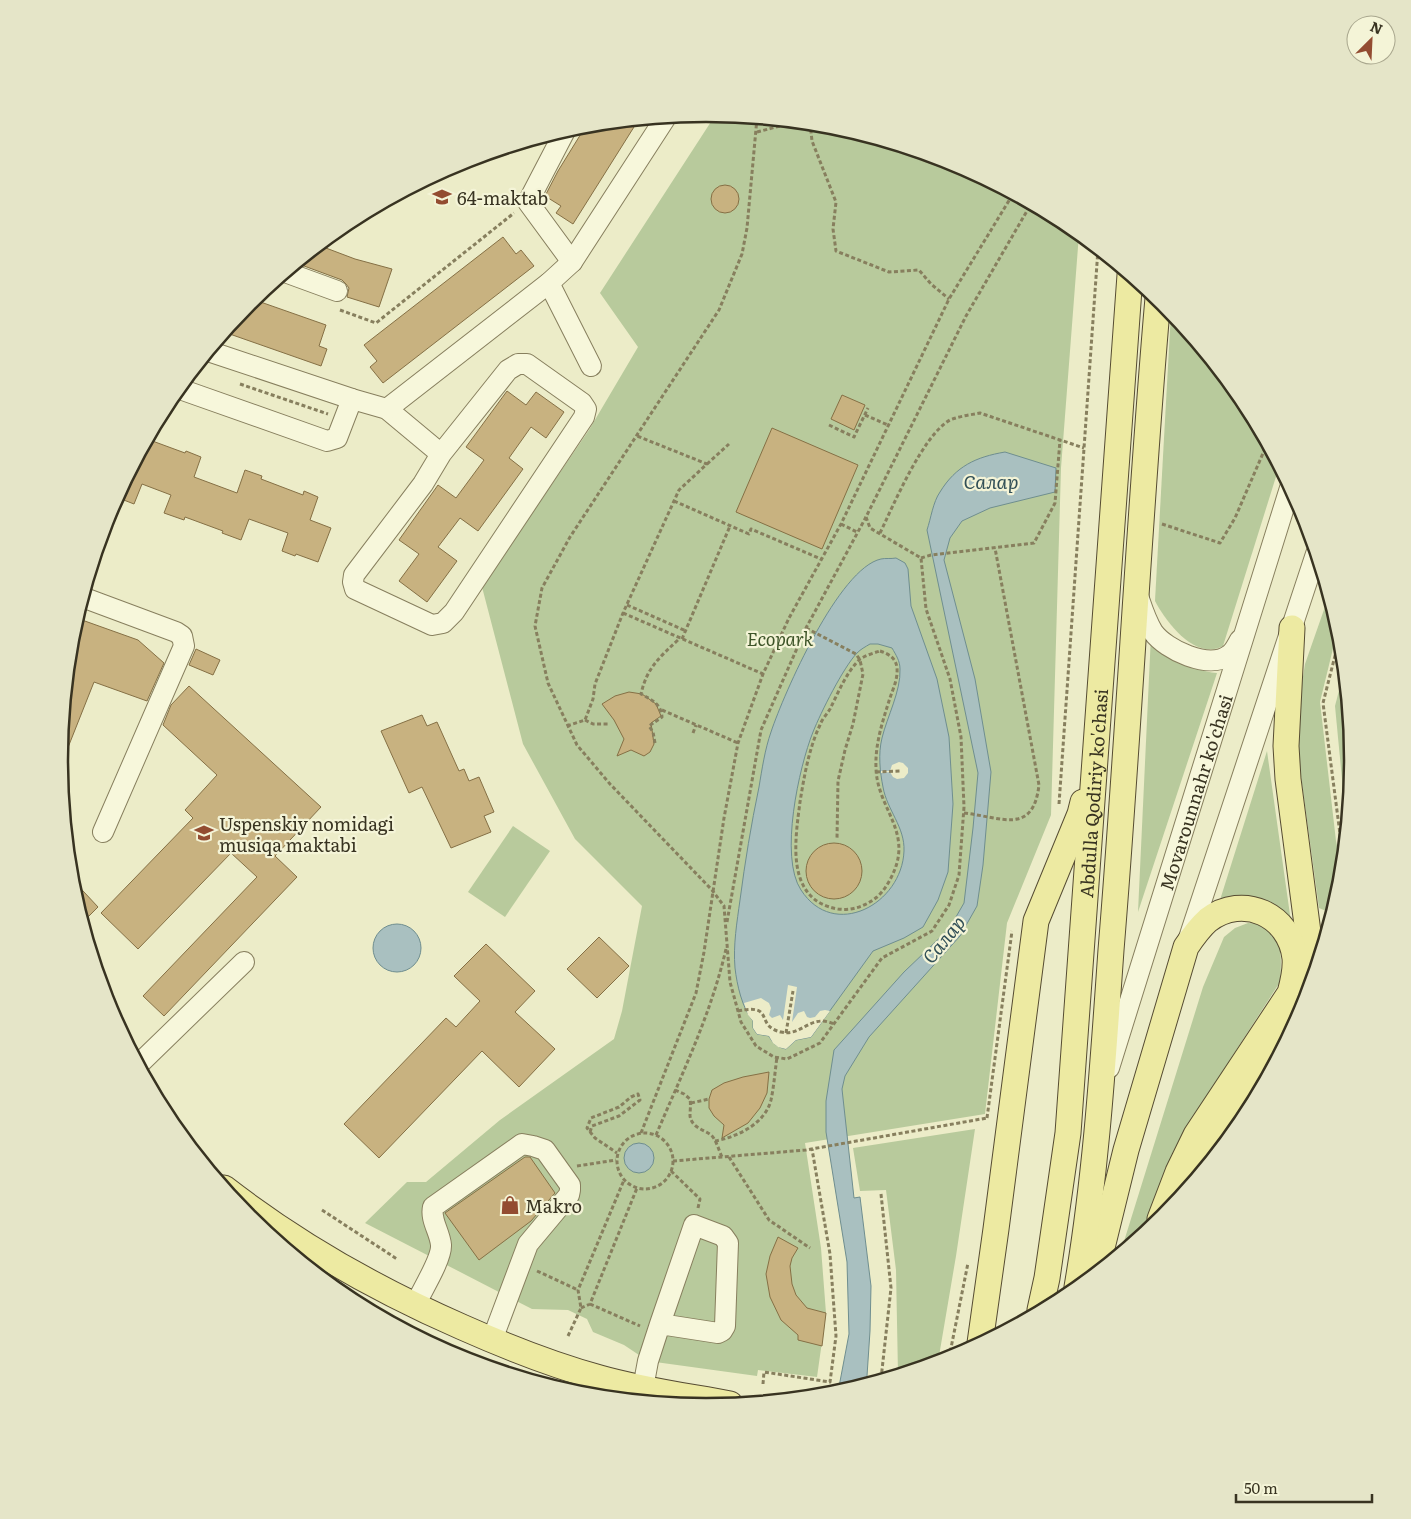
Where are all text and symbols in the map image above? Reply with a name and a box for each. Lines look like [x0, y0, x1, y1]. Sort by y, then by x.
north arrow [1346, 15, 1396, 65]
text: N [1367, 16, 1386, 39]
place label: 64-maktab [457, 184, 548, 211]
school or university icon: 64-maktab [431, 186, 453, 208]
water label: Салар [964, 467, 1018, 495]
park label: Ecopark [747, 625, 813, 652]
street label: Abdulla Qodiriy ko'chasi [1072, 688, 1114, 899]
street label: Movarounnahr ko'chasi [1152, 691, 1238, 894]
place label: Uspenskiy nomidagi musiqa maktabi [219, 810, 394, 858]
school or university icon: Uspenskiy nomidagi musiqa maktabi [193, 822, 215, 844]
water label: Салар [915, 909, 971, 969]
place label: Makro [525, 1192, 582, 1219]
shop icon: Makro [499, 1194, 521, 1216]
scale bar [1236, 1472, 1372, 1504]
text: 50 m [1244, 1476, 1278, 1499]

